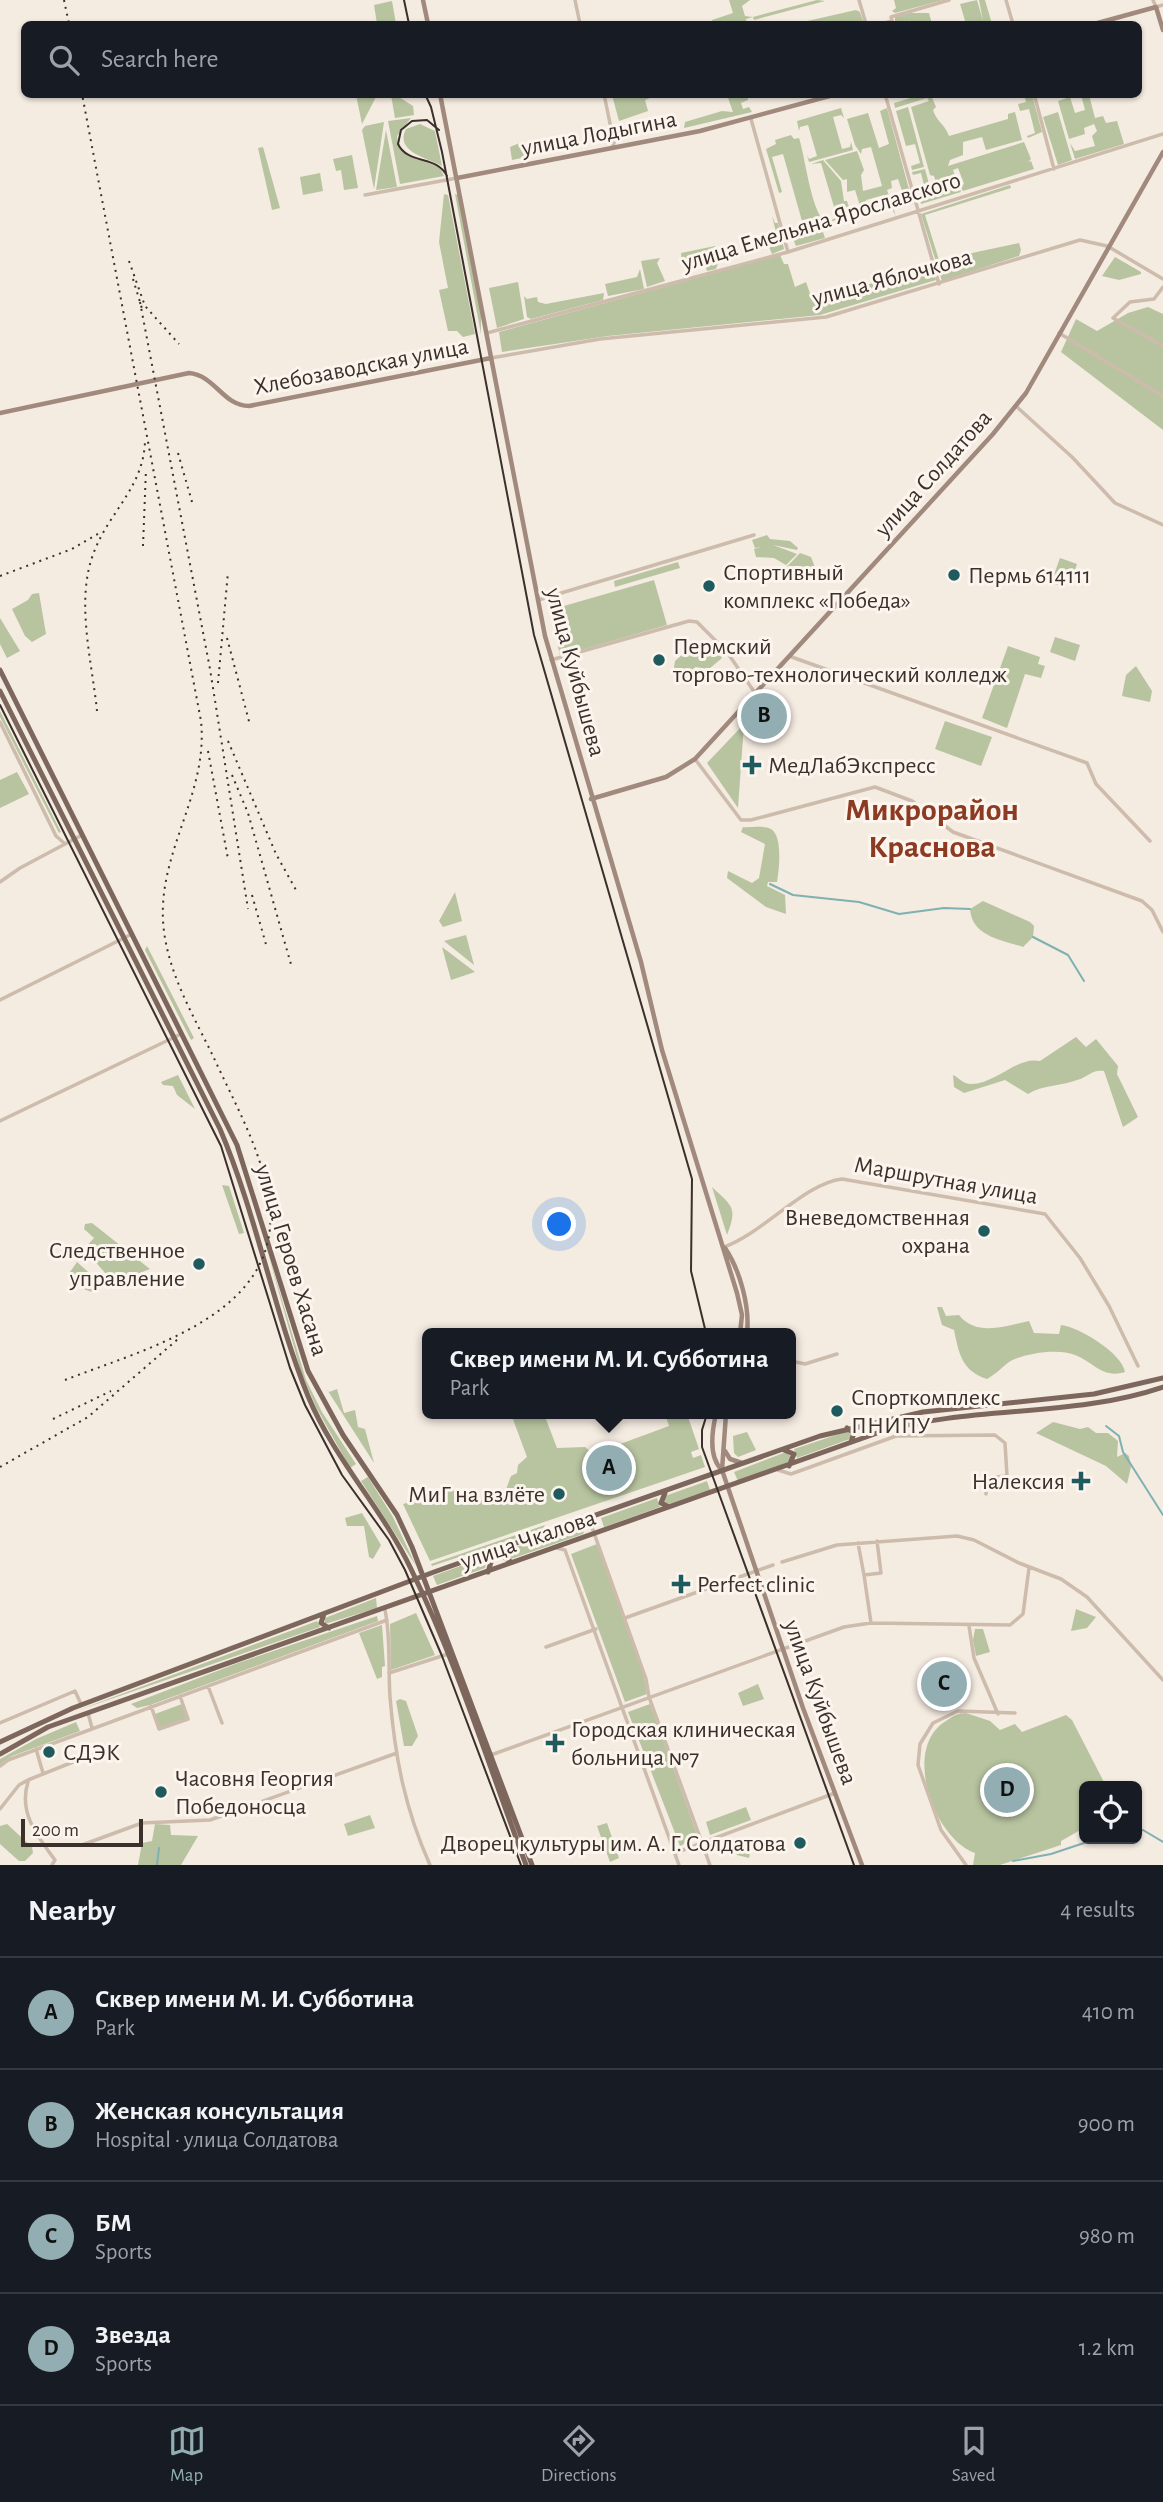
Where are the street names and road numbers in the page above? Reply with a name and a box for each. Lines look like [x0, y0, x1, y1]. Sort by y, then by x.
street label: улица Лодыгина [519, 107, 679, 161]
street label: улица Емельяна Ярославского [678, 168, 964, 276]
street label: улица Яблочкова [809, 245, 975, 311]
street label: Хлебозаводская улица [252, 334, 471, 400]
street label: улица Солдатова [870, 406, 997, 542]
street label: улица Куйбышева [541, 584, 609, 759]
street label: Маршрутная улица [852, 1153, 1040, 1209]
street label: улица Героев Хасана [250, 1161, 332, 1359]
street label: улица Чкалова [457, 1506, 599, 1575]
street label: улица Куйбышева [779, 1616, 861, 1788]

